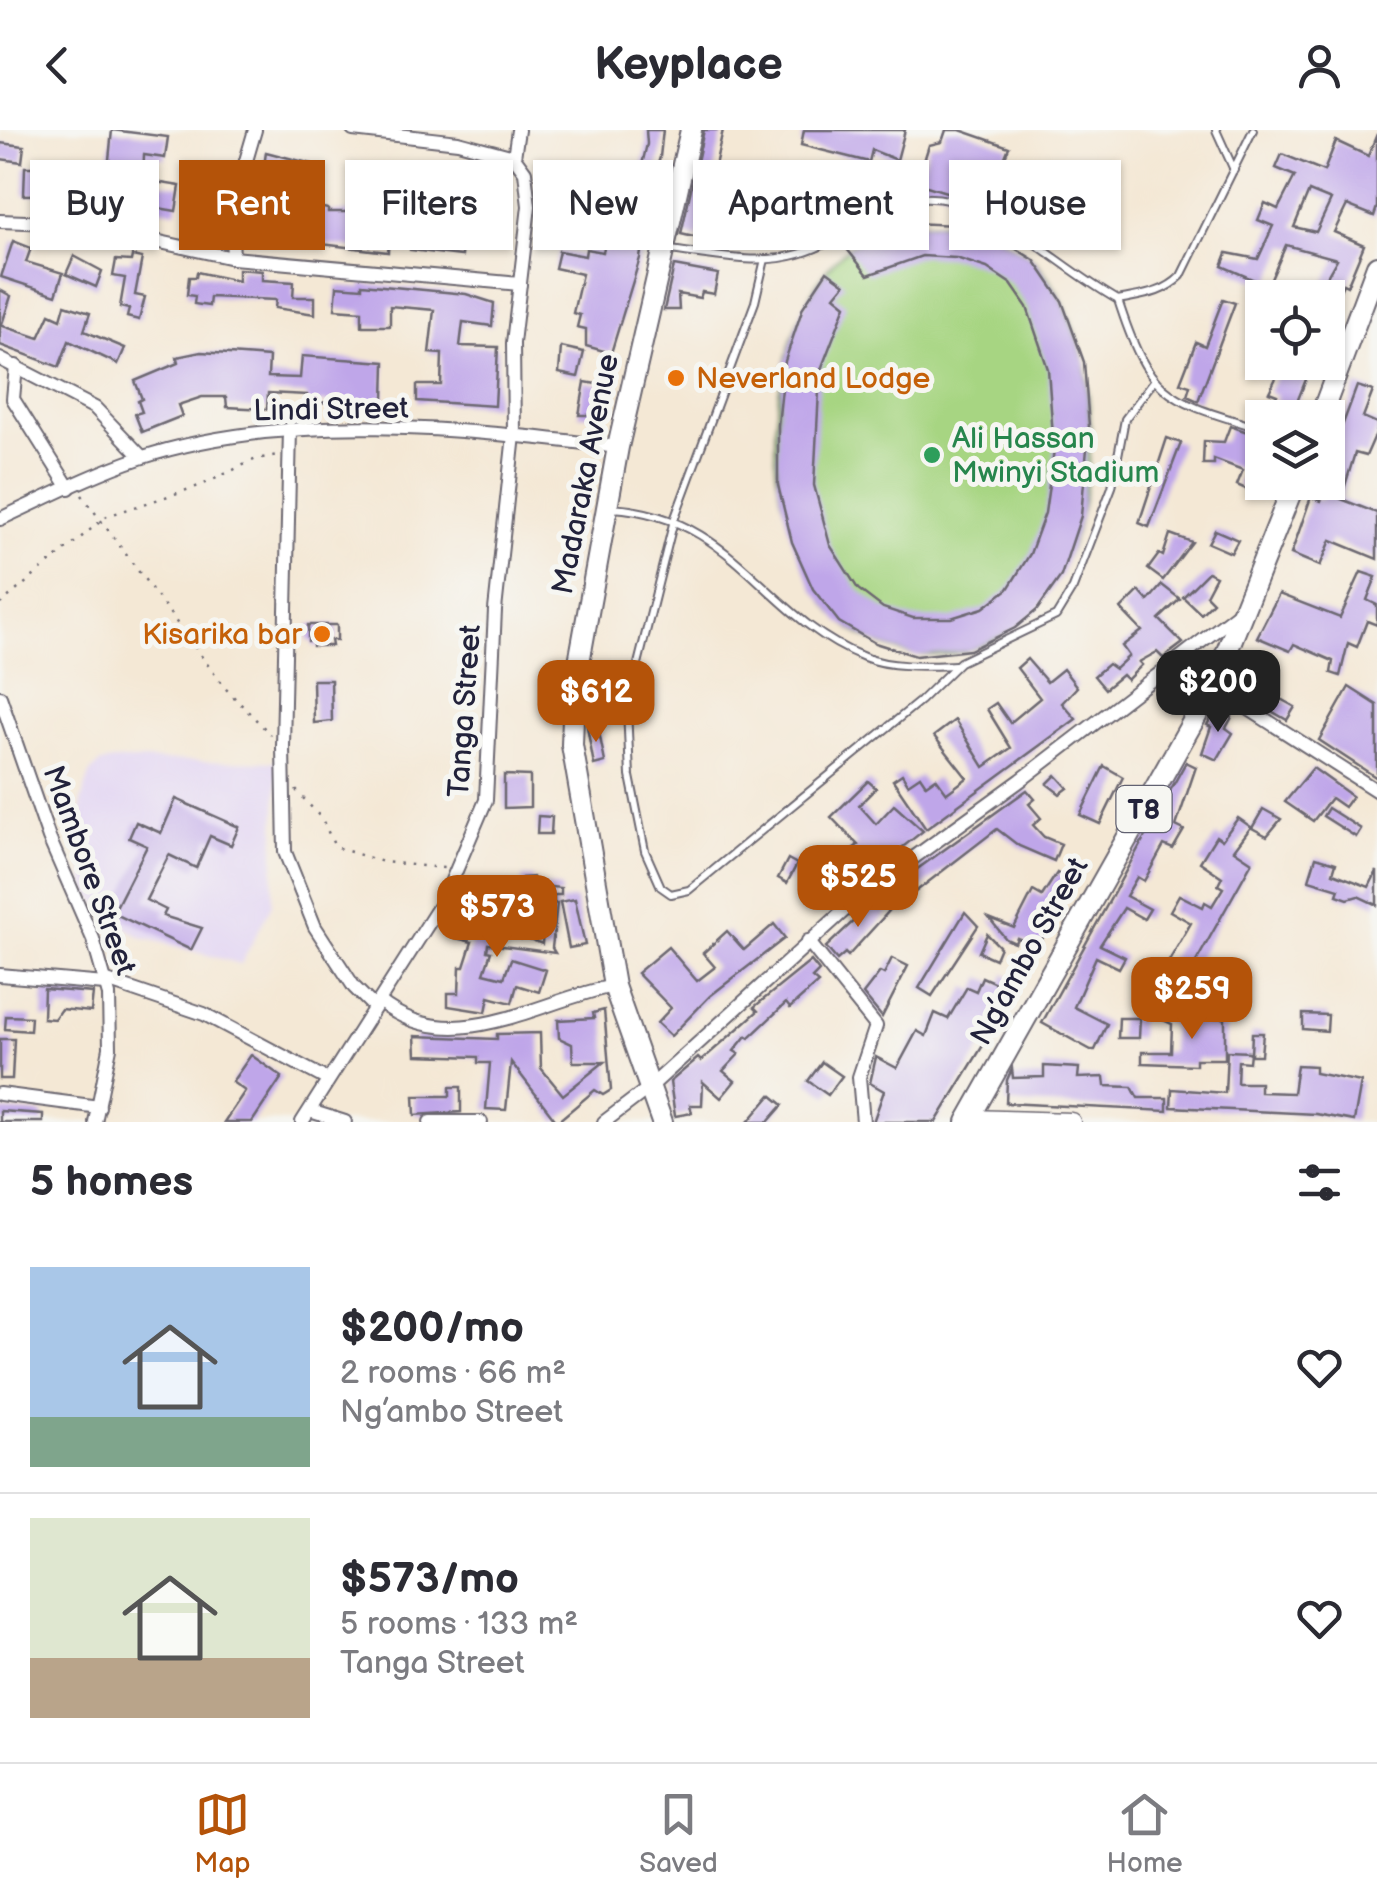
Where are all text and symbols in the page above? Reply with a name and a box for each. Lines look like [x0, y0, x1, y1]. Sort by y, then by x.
icon: back [30, 38, 85, 93]
text: Keyplace [594, 38, 783, 93]
icon: person [1292, 38, 1347, 93]
chip: Buy [30, 160, 159, 250]
chip: Rent [179, 160, 325, 250]
chip: Filters [345, 160, 513, 250]
chip: New [533, 160, 673, 250]
chip: Apartment [693, 160, 929, 250]
chip: House [949, 160, 1121, 250]
map controls [1245, 280, 1345, 500]
button: locate [1245, 280, 1345, 380]
street label: Madaraka Avenue [545, 351, 627, 597]
place label: Neverland Lodge [696, 361, 930, 397]
marker: Neverland Lodge [665, 367, 687, 389]
street label: Lindi Street [253, 391, 409, 429]
button: layers [1245, 400, 1345, 500]
place label: Ali Hassan Mwinyi Stadium [952, 421, 1159, 491]
marker: Ali Hassan Mwinyi Stadium [921, 444, 943, 466]
place label: Kisarika bar [142, 617, 303, 653]
marker: Kisarika bar [311, 623, 333, 645]
street label: Tanga Street [441, 624, 489, 799]
pin: $200 [1159, 650, 1277, 735]
pin: $612 [537, 660, 655, 745]
text: $200 [1178, 663, 1258, 702]
text: $612 [559, 673, 633, 712]
street label: Mambore Street [35, 761, 144, 980]
road number: T8 [1116, 786, 1172, 832]
pin: $525 [799, 845, 917, 930]
street label: Ng’ambo Street [963, 851, 1096, 1052]
text: $525 [819, 858, 897, 897]
pin: $573 [438, 875, 556, 960]
text: $573 [459, 888, 535, 927]
pin: $259 [1133, 957, 1251, 1042]
text: $259 [1153, 970, 1231, 1009]
icon: filters [1292, 1155, 1347, 1210]
text: 5 homes [30, 1157, 193, 1208]
text: $200/mo [340, 1303, 524, 1354]
icon: home [110, 1307, 230, 1427]
icon: heart [1292, 1340, 1347, 1395]
text: 2 rooms · 66 m² [340, 1354, 566, 1393]
text: Ng’ambo Street [340, 1393, 563, 1432]
text: $573/mo [340, 1554, 519, 1605]
icon: home [110, 1558, 230, 1678]
icon: heart [1292, 1591, 1347, 1646]
text: 5 rooms · 133 m² [340, 1605, 578, 1644]
text: Tanga Street [340, 1644, 525, 1683]
tab: Map [194, 1787, 251, 1880]
tab: Saved [639, 1787, 718, 1880]
tab: Home [1107, 1787, 1183, 1880]

